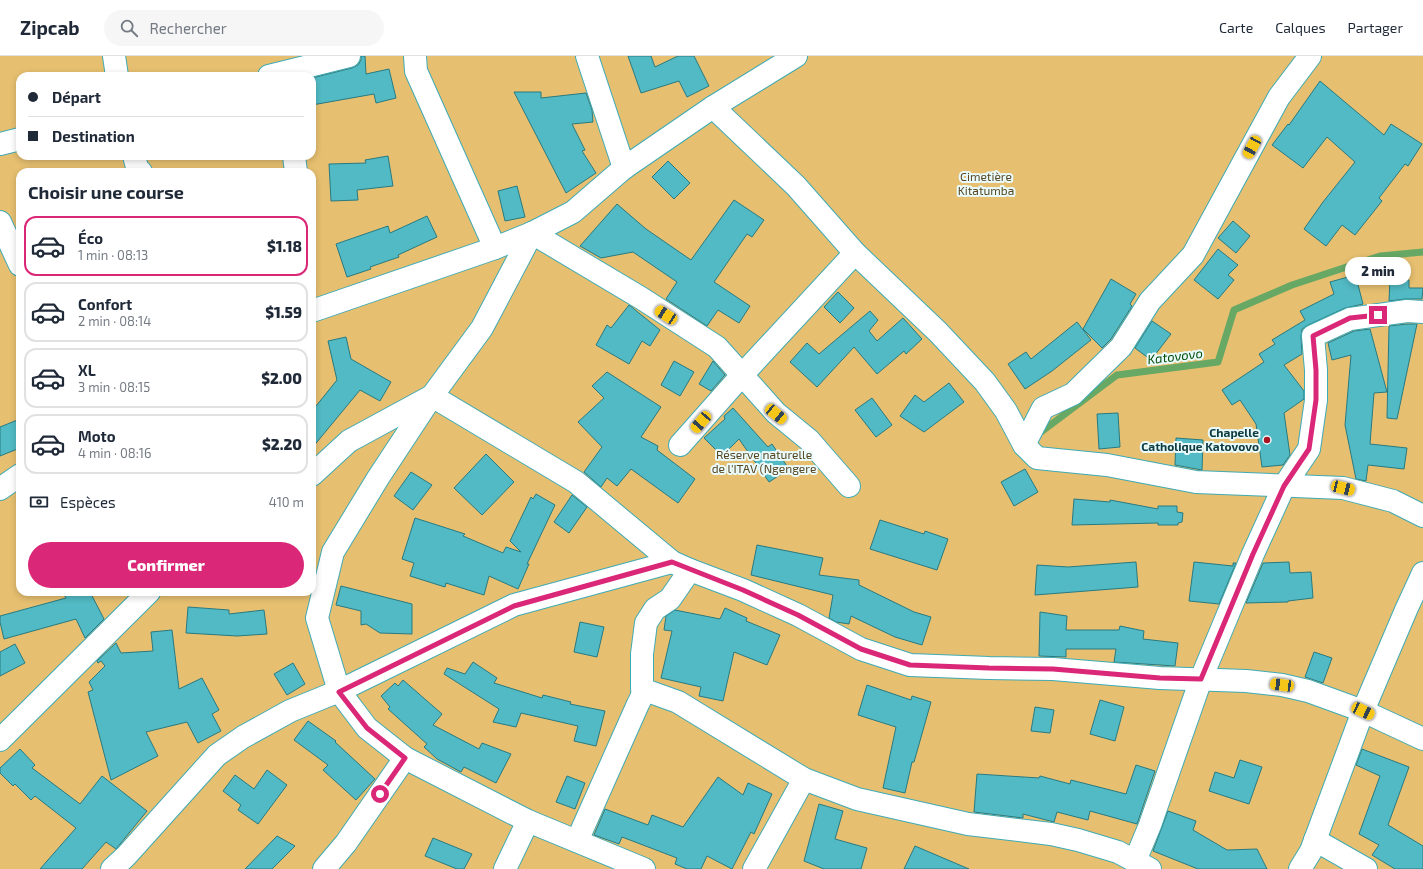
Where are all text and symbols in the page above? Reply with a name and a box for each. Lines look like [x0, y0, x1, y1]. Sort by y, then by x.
search box [104, 10, 384, 46]
text: Zipcab [20, 16, 80, 39]
icon: search [118, 17, 140, 39]
text: Rechercher [150, 19, 227, 37]
text: Carte [1219, 19, 1253, 36]
text: Calques [1275, 19, 1326, 36]
text: Partager [1348, 19, 1403, 36]
text: Départ [52, 88, 101, 106]
text: Destination [52, 127, 135, 145]
car [1241, 134, 1263, 160]
park label: Cimetière Kitatumba [958, 169, 1014, 197]
text: Choisir une course [28, 181, 184, 203]
icon: car [30, 228, 66, 264]
text: Éco [78, 229, 103, 247]
text: $1.18 [267, 237, 302, 255]
text: 1 min · 08:13 [78, 247, 148, 263]
callout: 2 min [1345, 257, 1411, 285]
text: 2 min [1361, 263, 1395, 279]
icon: car [30, 294, 66, 330]
text: Confort [78, 295, 132, 313]
text: $1.59 [265, 303, 302, 321]
car [653, 303, 679, 327]
route end [1369, 306, 1387, 324]
text: 2 min · 08:14 [78, 313, 151, 329]
water label: Katovovo [1146, 345, 1204, 367]
icon: car [30, 360, 66, 396]
text: XL [78, 361, 96, 379]
text: $2.00 [261, 369, 302, 387]
text: 3 min · 08:15 [78, 379, 150, 395]
car [763, 402, 789, 426]
car [689, 409, 713, 435]
place label: Chapelle Catholique Katovovo [1141, 425, 1259, 453]
icon: car [30, 426, 66, 462]
text: Moto [78, 427, 116, 445]
text: $2.20 [262, 435, 302, 453]
marker: Chapelle Catholique Katovovo [1262, 435, 1272, 445]
text: 4 min · 08:16 [78, 445, 151, 461]
park label: Réserve naturelle de l'ITAV (Ngengere [712, 447, 816, 475]
car [1330, 479, 1356, 497]
icon: cash [28, 491, 50, 513]
text: Espèces [60, 493, 116, 511]
text: 410 m [269, 494, 304, 510]
button: Confirmer [28, 542, 304, 588]
car [1269, 678, 1295, 692]
car [1350, 700, 1376, 722]
route start [371, 785, 389, 803]

